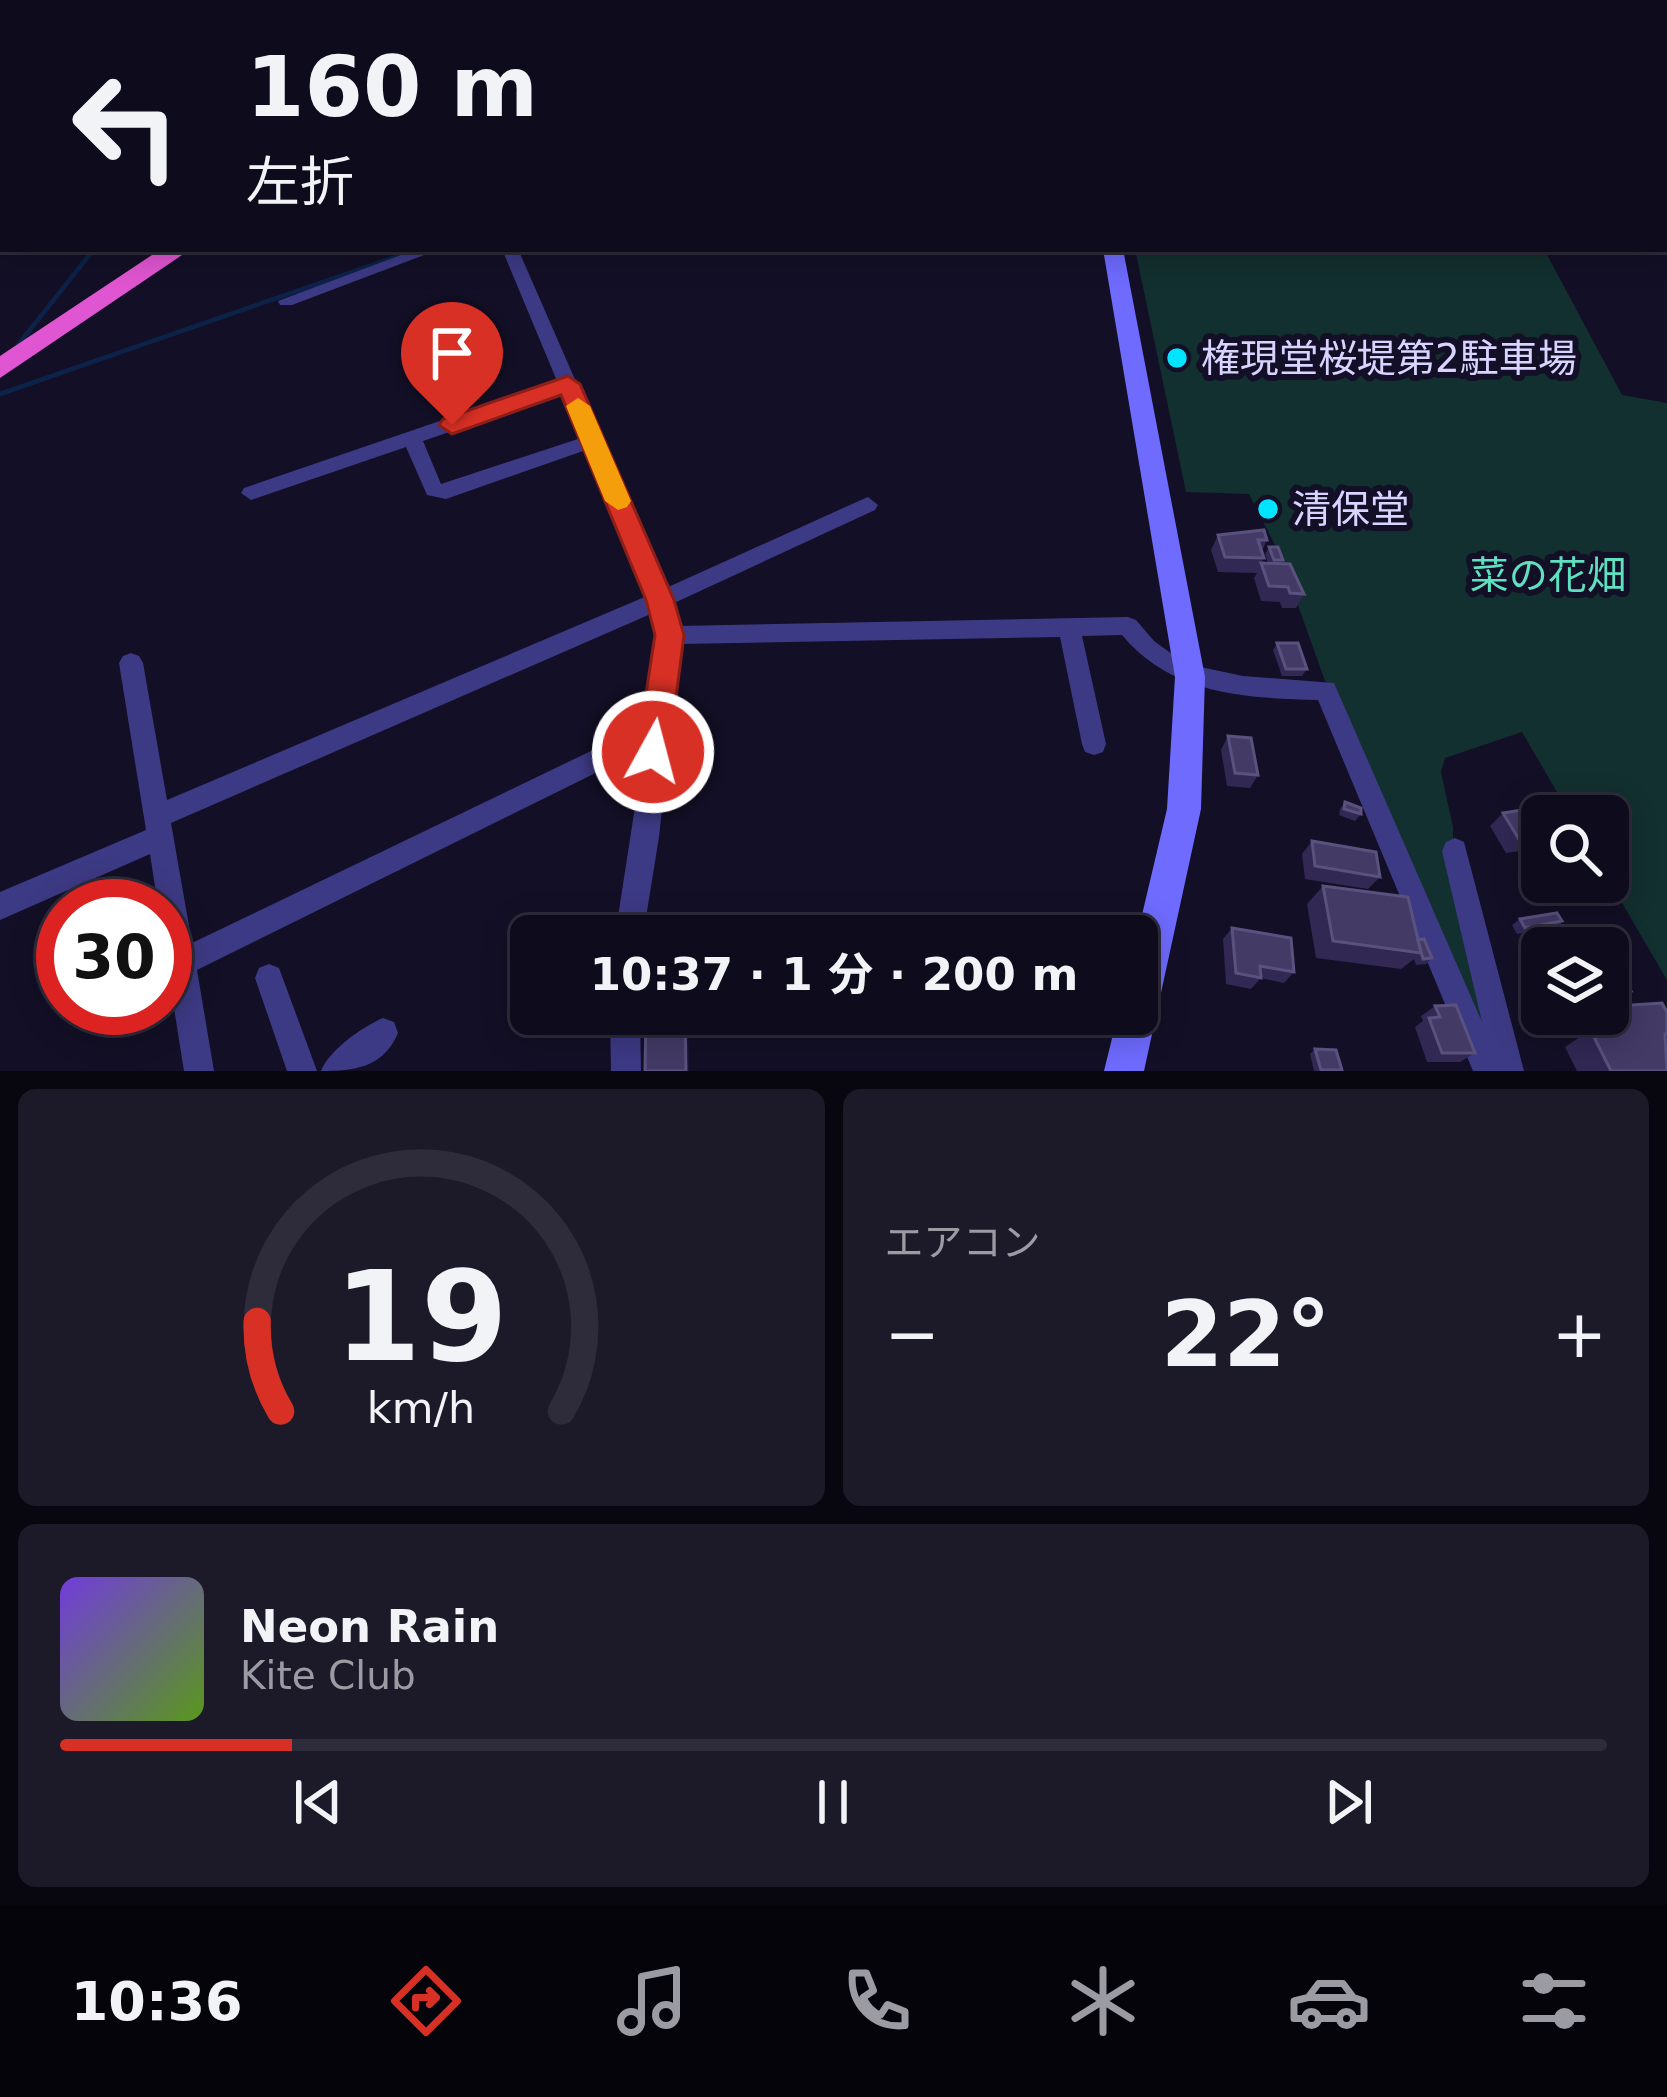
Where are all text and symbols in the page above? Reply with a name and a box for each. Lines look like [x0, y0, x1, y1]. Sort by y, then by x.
text: 160 m [246, 38, 538, 136]
icon: left [48, 48, 204, 204]
text: 左折 [246, 151, 354, 214]
pin [401, 302, 503, 425]
icon: arrive [419, 320, 485, 386]
place label: 権現堂桜堤第2駐車場 [1201, 336, 1577, 381]
marker: 権現堂桜堤第2駐車場 [1164, 345, 1190, 371]
place label: 清保堂 [1292, 487, 1409, 532]
marker: 清保堂 [1255, 496, 1281, 522]
park label: 菜の花畑 [1470, 553, 1626, 598]
position arrow [590, 689, 716, 815]
map controls [1521, 795, 1629, 1035]
button: search [1521, 795, 1629, 903]
speed limit sign: 30 [36, 879, 192, 1035]
button: layers [1521, 927, 1629, 1035]
text: 10:37 · 1 分 · 200 m [590, 948, 1078, 1001]
text: エアコン [885, 1220, 1041, 1265]
text: 19 [334, 1244, 508, 1389]
text: 22° [1161, 1282, 1331, 1387]
text: − [885, 1296, 940, 1373]
text: + [1552, 1296, 1607, 1373]
text: km/h [367, 1382, 475, 1432]
text: Neon Rain [240, 1600, 499, 1653]
text: Kite Club [240, 1653, 416, 1698]
icon: previous [285, 1769, 351, 1835]
icon: pause [800, 1769, 866, 1835]
icon: next [1316, 1769, 1382, 1835]
icon: directions [384, 1959, 468, 2043]
icon: music [610, 1959, 694, 2043]
icon: phone [835, 1959, 919, 2043]
icon: climate [1061, 1959, 1145, 2043]
icon: car [1287, 1959, 1371, 2043]
icon: filters [1512, 1959, 1596, 2043]
text: 10:36 [71, 1970, 243, 2033]

